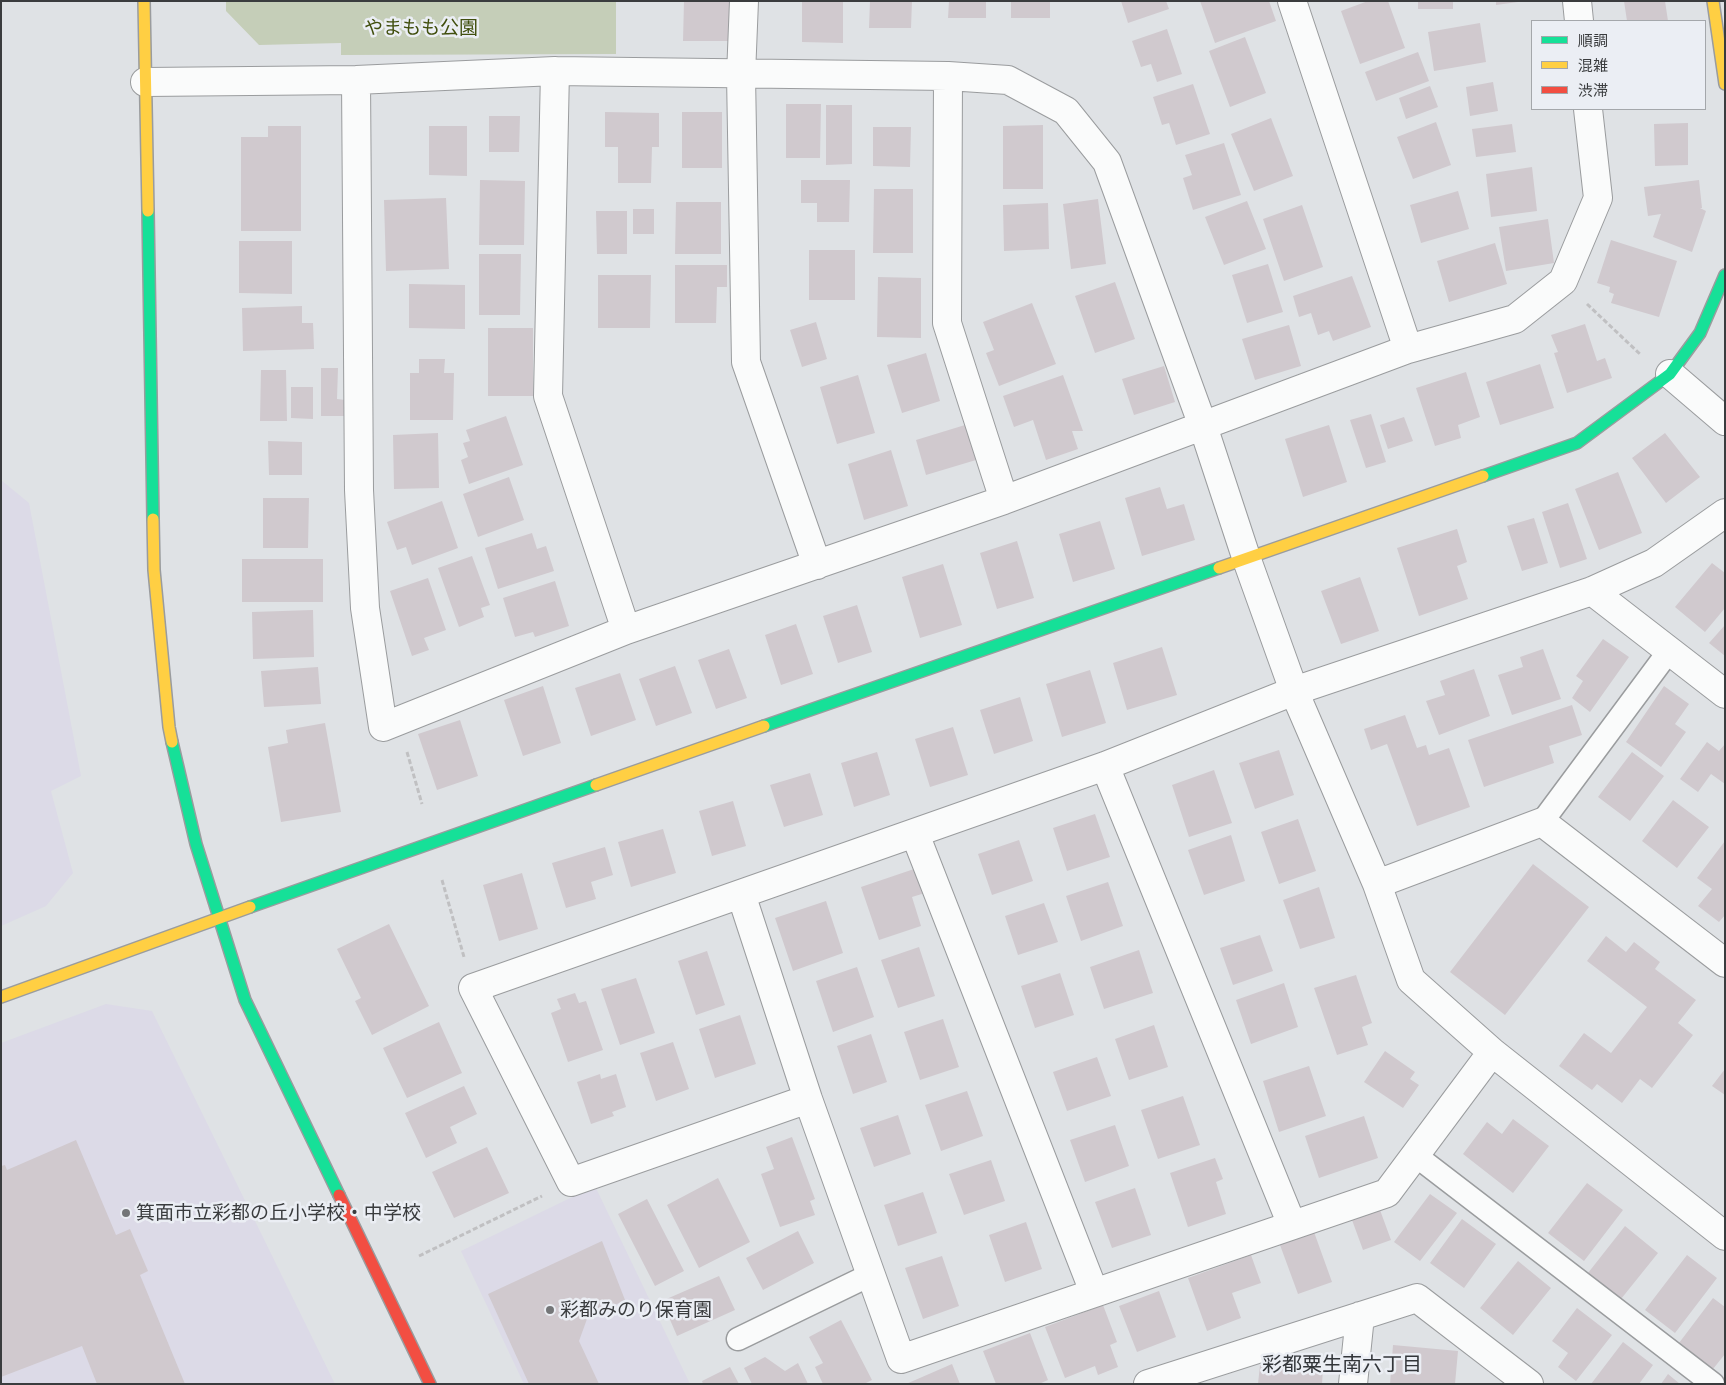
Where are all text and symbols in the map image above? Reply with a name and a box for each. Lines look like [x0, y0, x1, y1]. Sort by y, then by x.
park label: やまもも公園 [364, 17, 478, 39]
legend [1531, 20, 1706, 110]
text: 順調 [1578, 31, 1608, 49]
text: 混雑 [1578, 56, 1608, 74]
text: 渋滞 [1578, 81, 1608, 99]
place label: 箕面市立彩都の丘小学校・中学校 [136, 1202, 421, 1224]
marker: 箕面市立彩都の丘小学校・中学校 [120, 1207, 132, 1219]
place label: 彩都みのり保育園 [560, 1299, 712, 1321]
marker: 彩都みのり保育園 [544, 1304, 556, 1316]
district label: 彩都粟生南六丁目 [1262, 1352, 1422, 1376]

